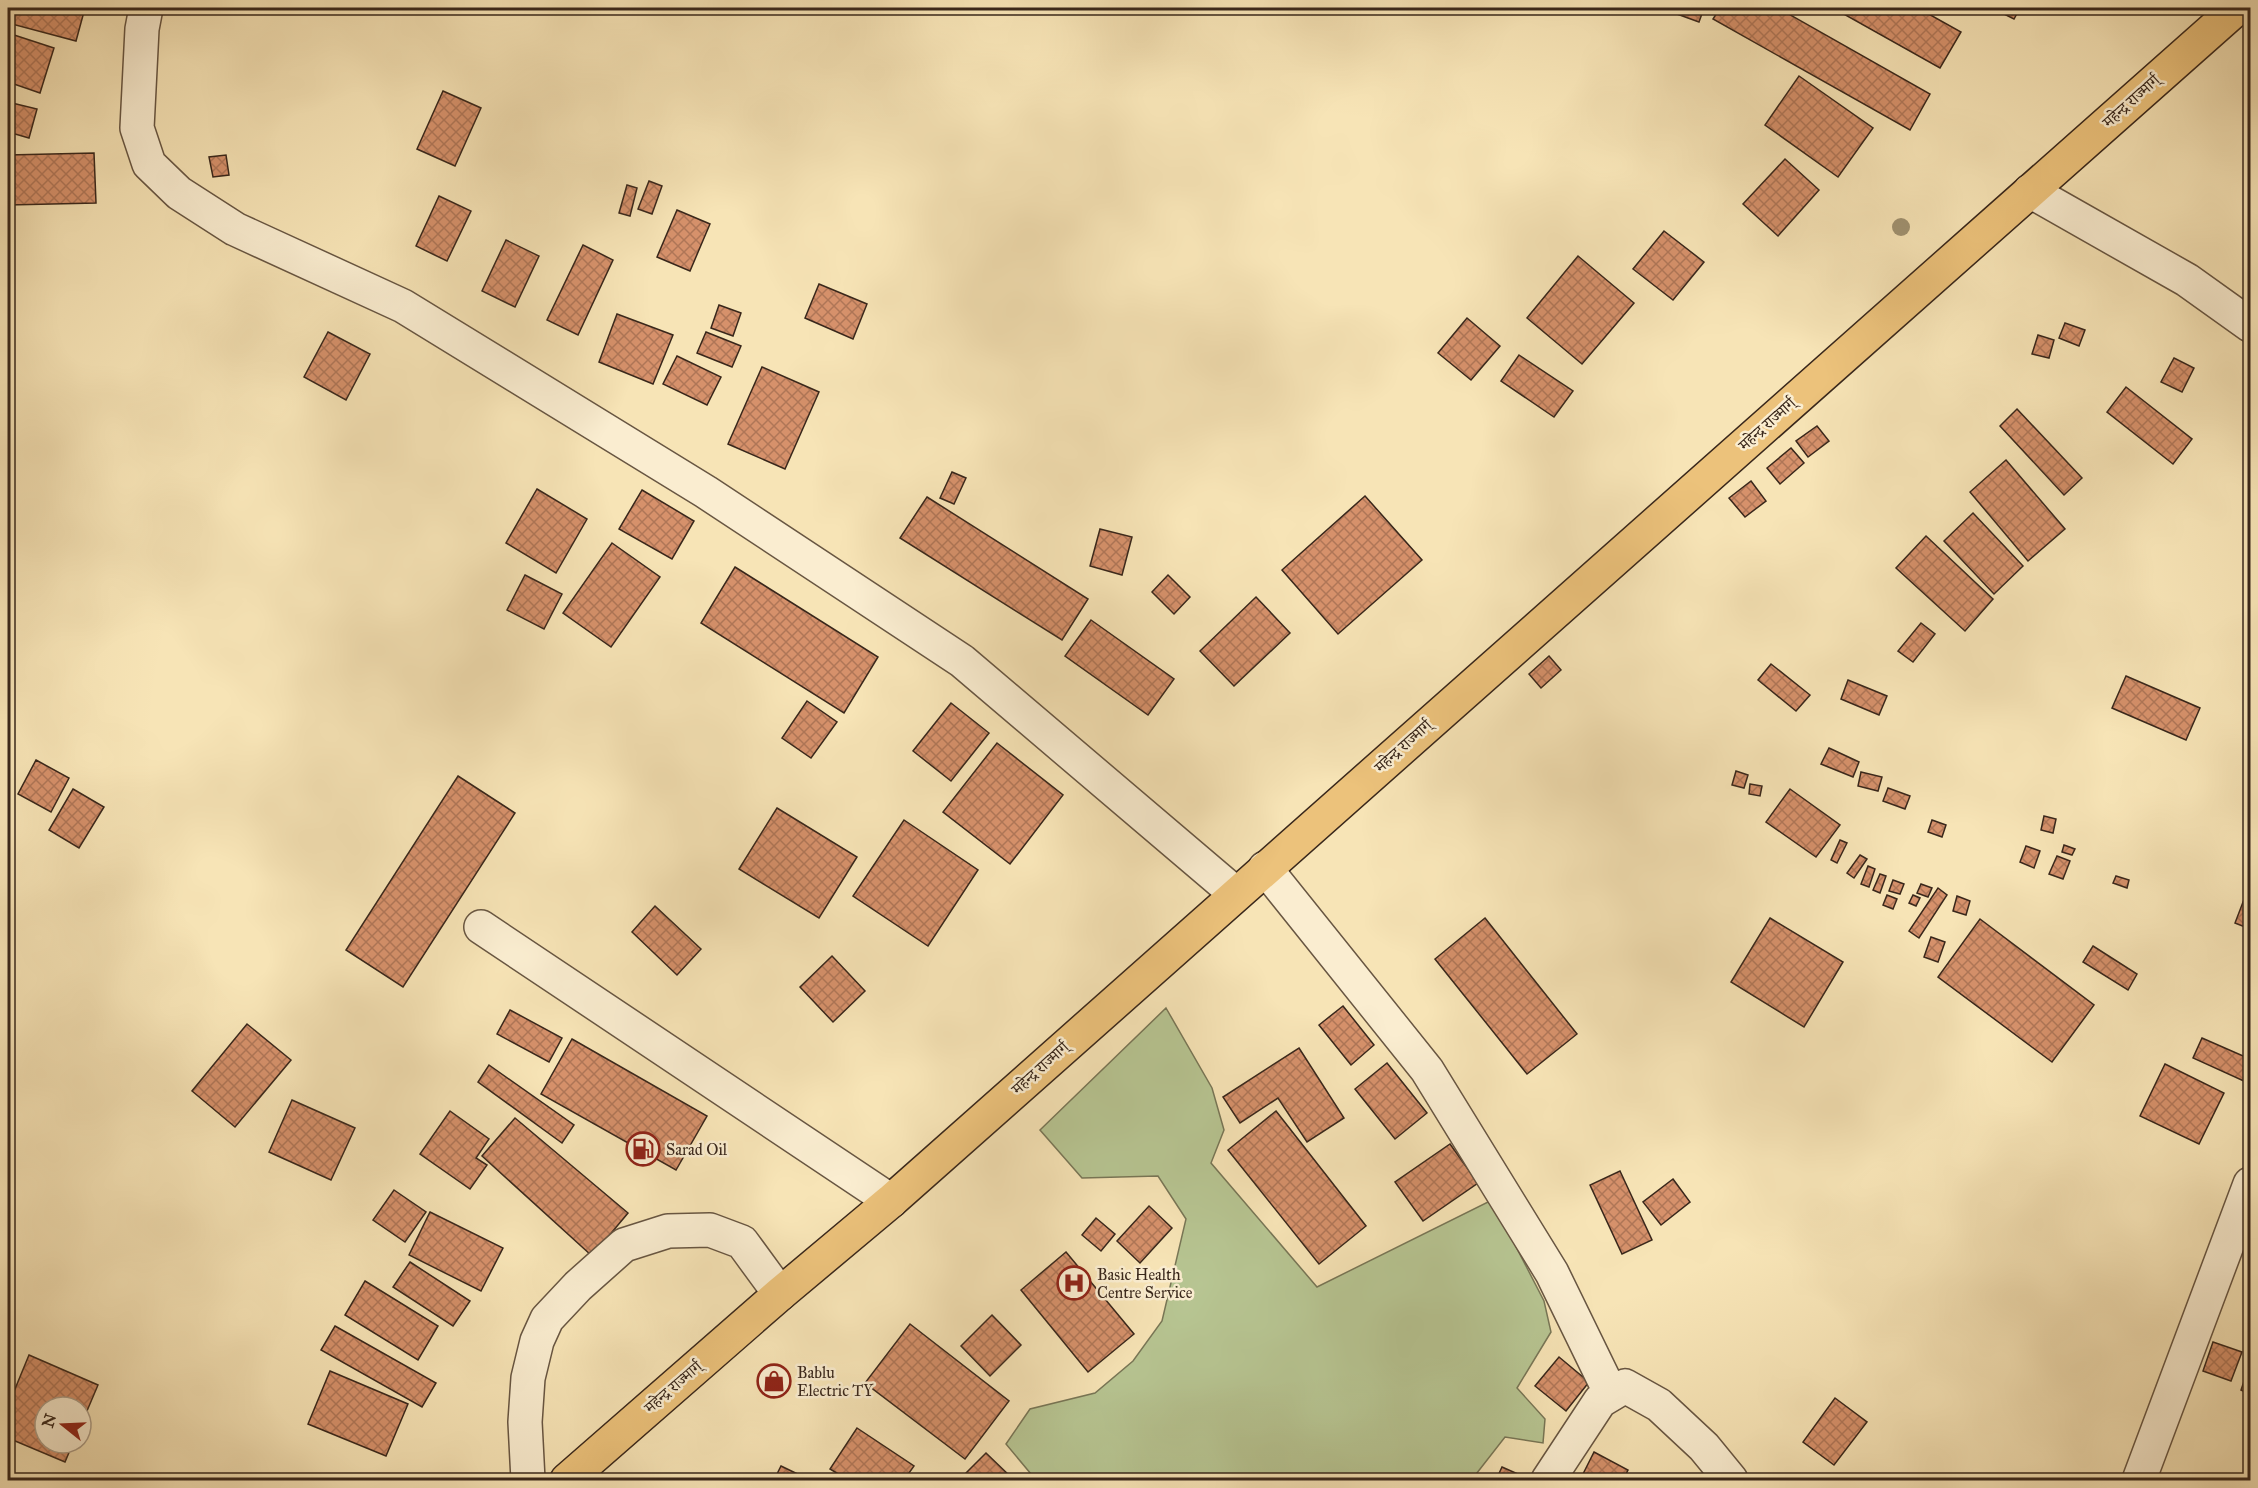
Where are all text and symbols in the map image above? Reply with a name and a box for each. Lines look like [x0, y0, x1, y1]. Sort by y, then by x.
street label: महेन्द्र राज्मार्ग् [2098, 69, 2166, 133]
street label: महेन्द्र राज्मार्ग् [1734, 392, 1802, 456]
street label: महेन्द्र राज्मार्ग् [1370, 714, 1438, 778]
street label: महेन्द्र राज्मार्ग् [1007, 1036, 1075, 1100]
fuel station icon: Sarad Oil [625, 1131, 661, 1167]
place label: Sarad Oil [666, 1140, 728, 1159]
hospital icon: Basic Health Centre Service [1056, 1265, 1092, 1301]
place label: Basic Health Centre Service [1097, 1265, 1193, 1302]
street label: महेन्द्र राज्मार्ग् [640, 1355, 708, 1419]
shop icon: Bablu Electric TY [756, 1363, 792, 1399]
place label: Bablu Electric TY [797, 1363, 874, 1400]
north arrow [33, 1395, 93, 1455]
text: N [38, 1411, 60, 1430]

